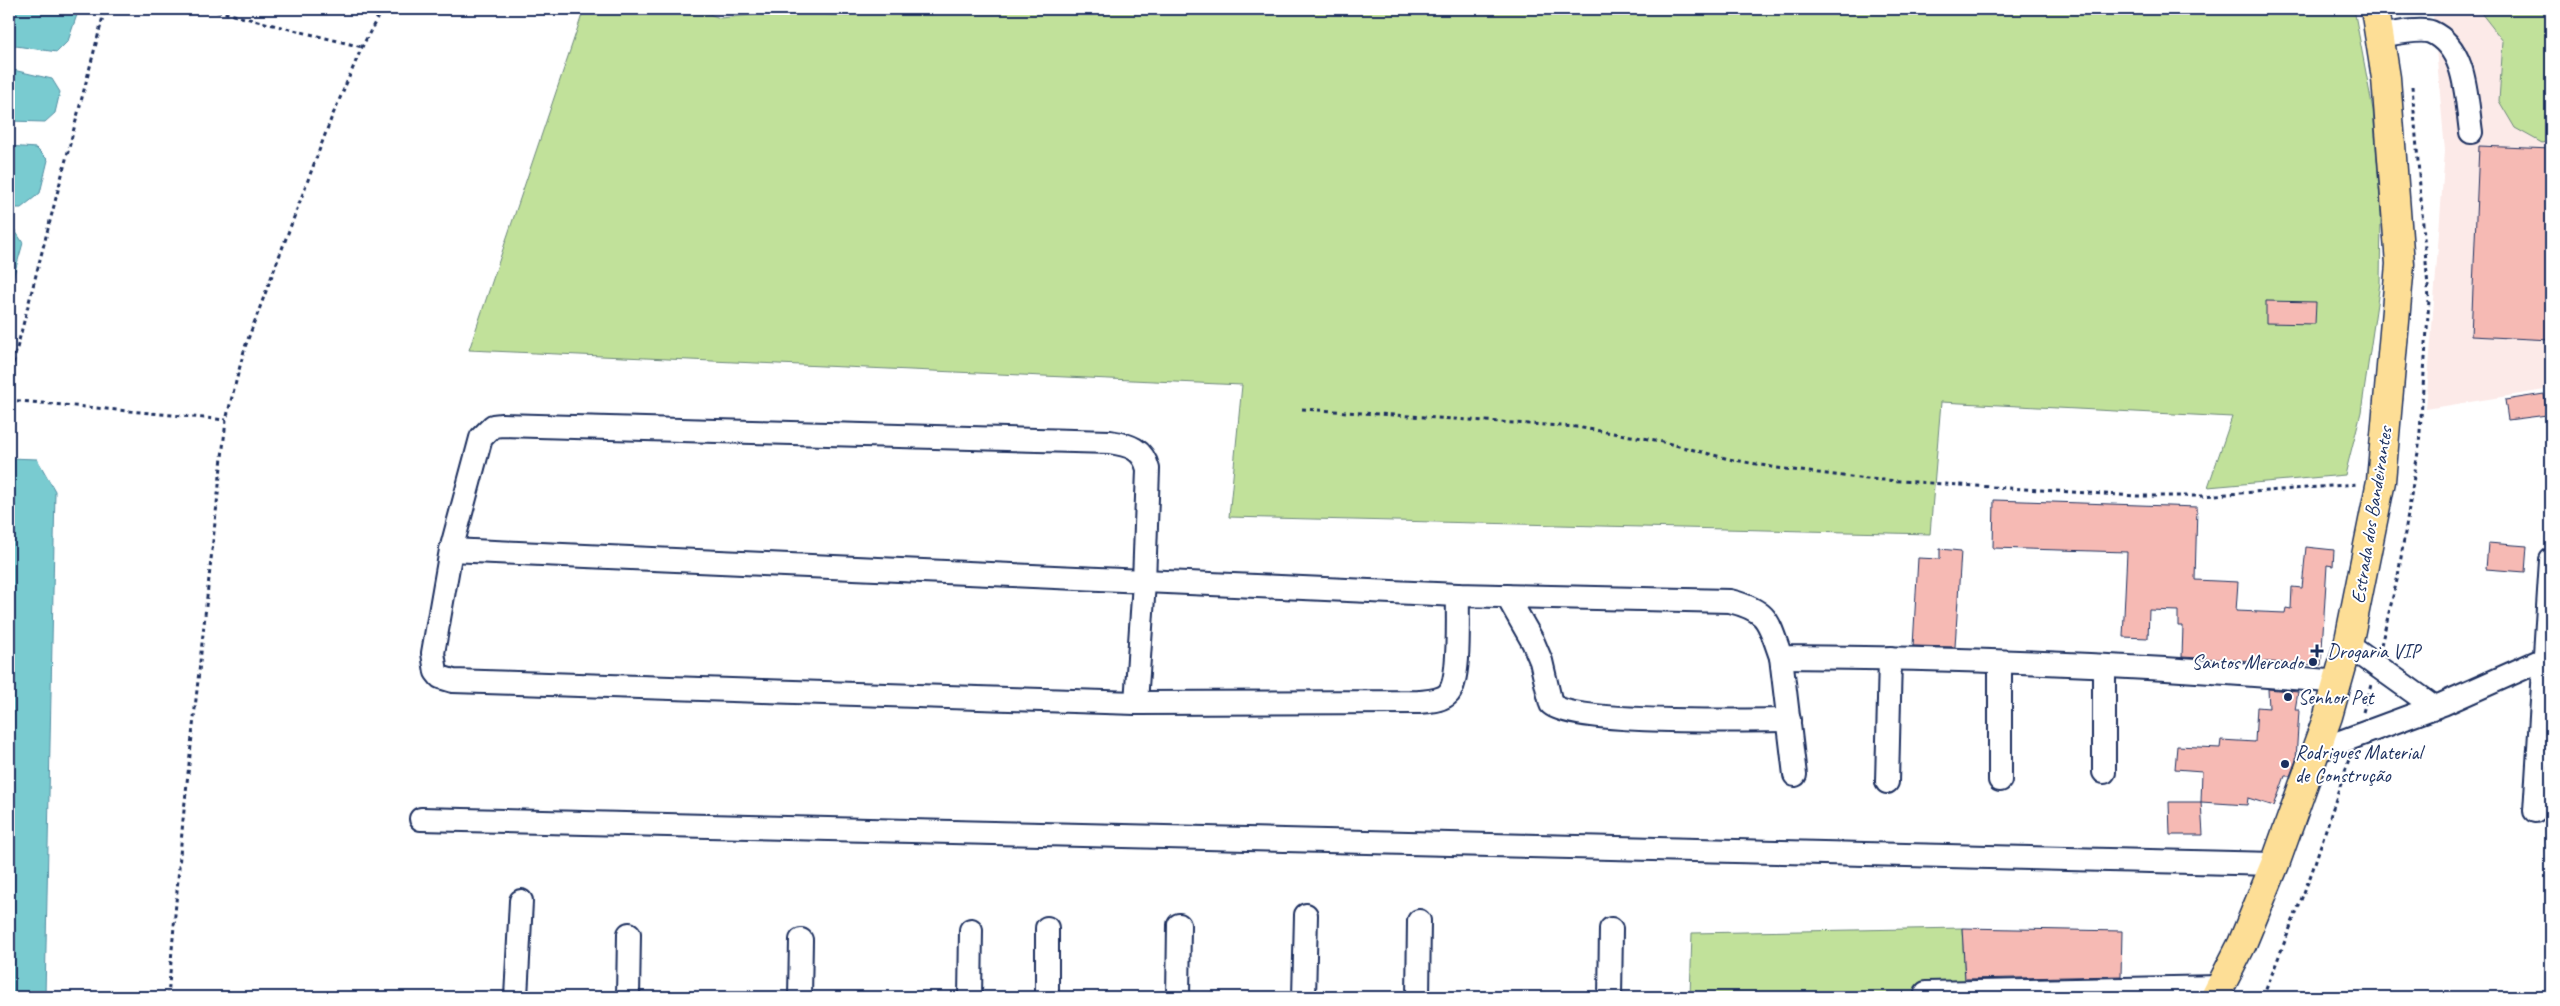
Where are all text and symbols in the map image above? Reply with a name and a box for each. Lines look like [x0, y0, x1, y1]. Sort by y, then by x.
street label: Estrada dos Bandeirantes [2345, 423, 2398, 605]
place label: Drogaria VIP [2327, 639, 2422, 664]
marker: Drogaria VIP [2311, 645, 2323, 657]
place label: Santos Mercado [2192, 650, 2305, 675]
marker: Santos Mercado [2307, 656, 2319, 668]
place label: Senhor Pet [2298, 685, 2376, 710]
marker: Senhor Pet [2282, 691, 2294, 703]
place label: Rodrigues Material de Construção [2295, 740, 2426, 788]
marker: Rodrigues Material de Construção [2279, 758, 2291, 770]

